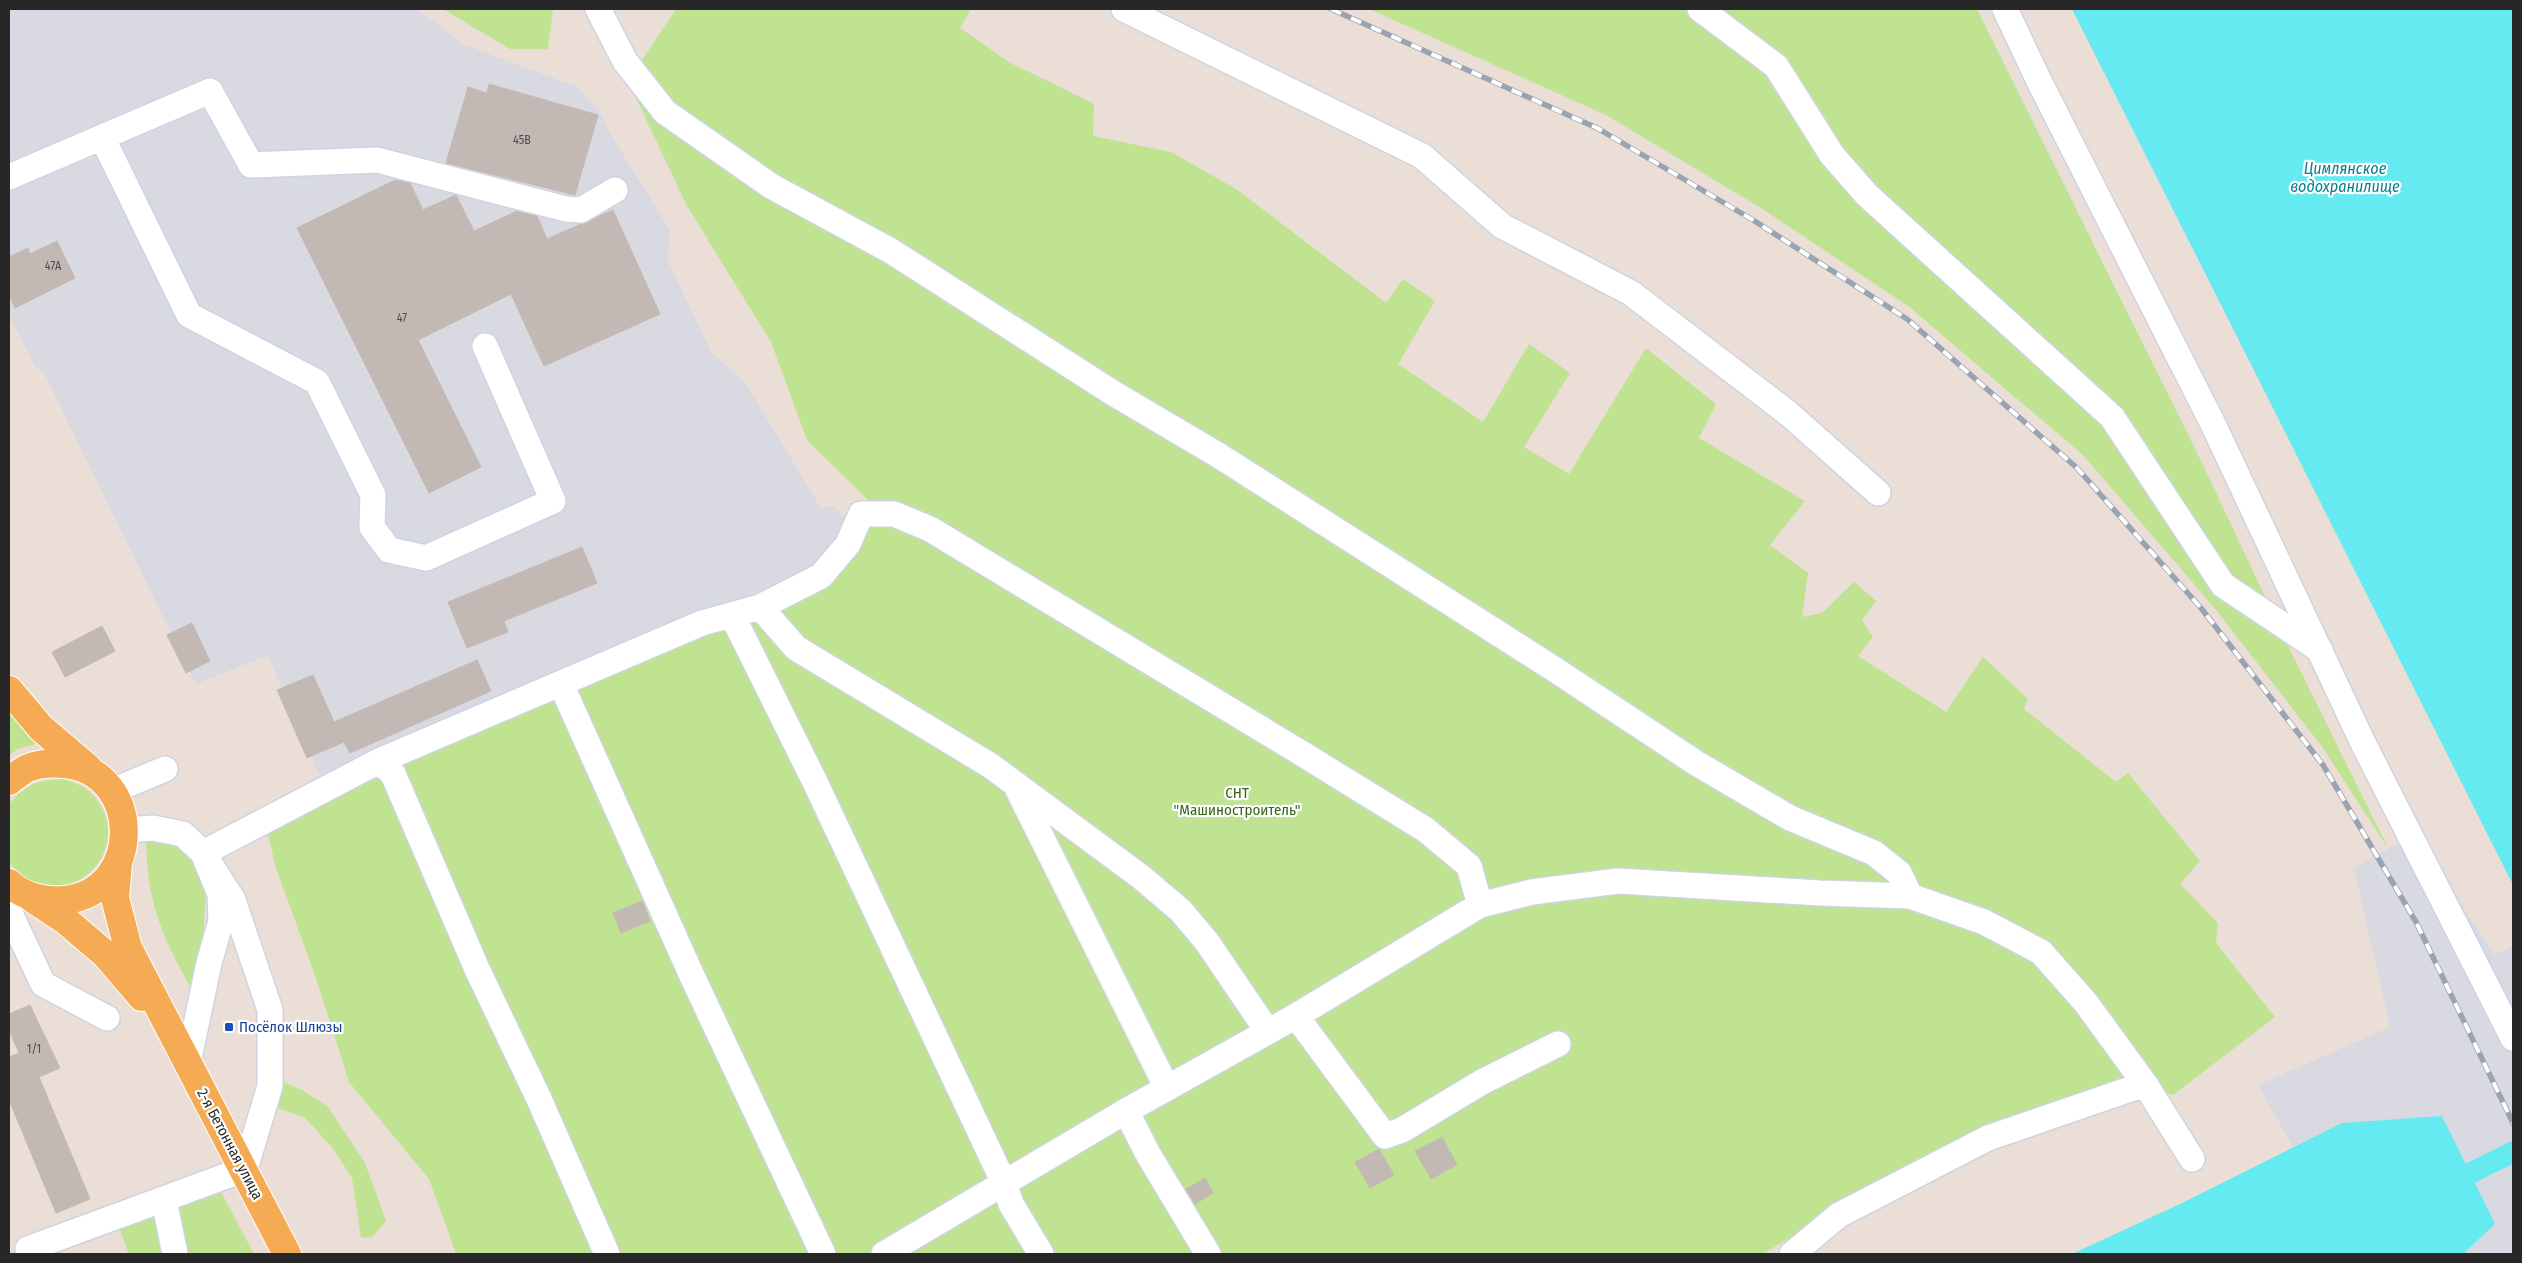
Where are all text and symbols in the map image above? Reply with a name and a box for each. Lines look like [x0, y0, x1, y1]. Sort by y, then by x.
house number: 45В [513, 133, 531, 147]
water label: Цимлянское водохранилище [2290, 159, 2400, 196]
house number: 47А [45, 259, 62, 273]
house number: 47 [397, 311, 407, 325]
park label: СНТ "Машиностроитель" [1174, 784, 1300, 819]
place label: Посёлок Шлюзы [239, 1018, 342, 1036]
marker: Посёлок Шлюзы [223, 1021, 235, 1033]
house number: 1/1 [27, 1042, 41, 1056]
street label: 2-я Бетонная улица [193, 1085, 267, 1203]

